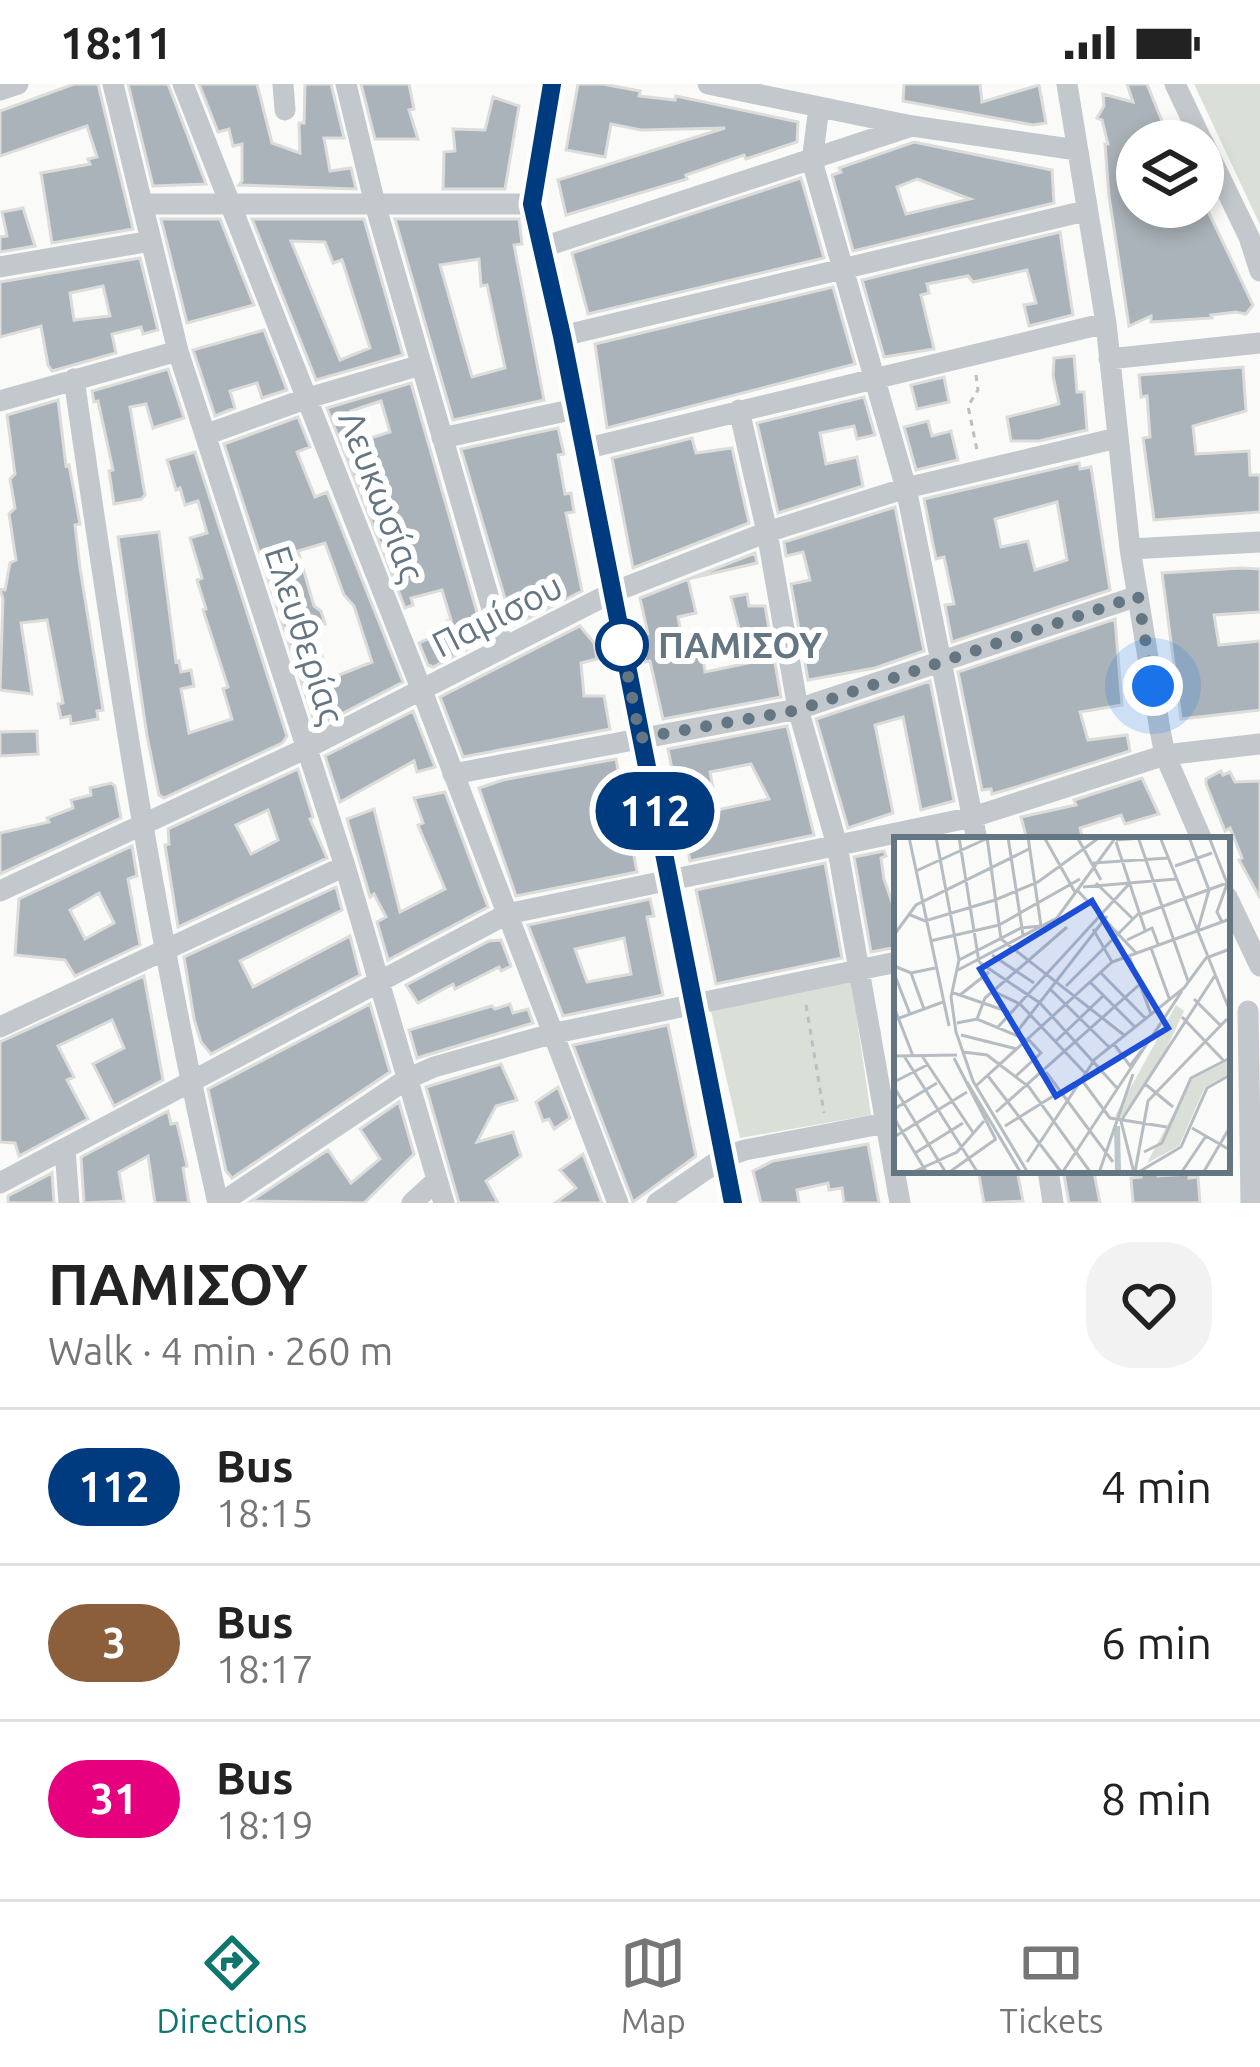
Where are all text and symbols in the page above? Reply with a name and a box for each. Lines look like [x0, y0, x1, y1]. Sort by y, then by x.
text: 18:11 [60, 17, 173, 68]
map controls [1116, 120, 1224, 228]
button: layers [1116, 120, 1224, 228]
street label: Λευκωσίας [331, 405, 434, 587]
street label: Ελευθερίας [257, 541, 354, 729]
street label: Παμίσου [425, 564, 569, 665]
marker: ΠΑΜΙΣΟΥ [597, 620, 647, 670]
place label: ΠΑΜΙΣΟΥ [658, 624, 822, 665]
your location [1123, 656, 1183, 716]
line badge: 112 [586, 772, 724, 850]
text: 112 [619, 787, 691, 834]
inset map [894, 837, 1230, 1173]
button: heart [1086, 1242, 1212, 1368]
text: ΠΑΜΙΣΟΥ [48, 1252, 308, 1316]
text: Walk · 4 min · 260 m [48, 1329, 393, 1372]
text: Bus [216, 1440, 293, 1491]
text: 4 min [1101, 1461, 1212, 1512]
text: 112 [78, 1463, 150, 1510]
text: 18:15 [216, 1491, 314, 1534]
text: Bus [216, 1596, 293, 1647]
text: 6 min [1101, 1617, 1212, 1668]
text: 3 [102, 1619, 126, 1666]
text: 18:17 [216, 1647, 314, 1690]
text: Bus [216, 1752, 293, 1803]
text: 8 min [1101, 1773, 1212, 1824]
text: 31 [90, 1775, 138, 1822]
text: 18:19 [216, 1803, 314, 1846]
tab: Directions [157, 1930, 307, 2039]
tab: Map [620, 1930, 686, 2039]
tab: Tickets [999, 1930, 1103, 2039]

